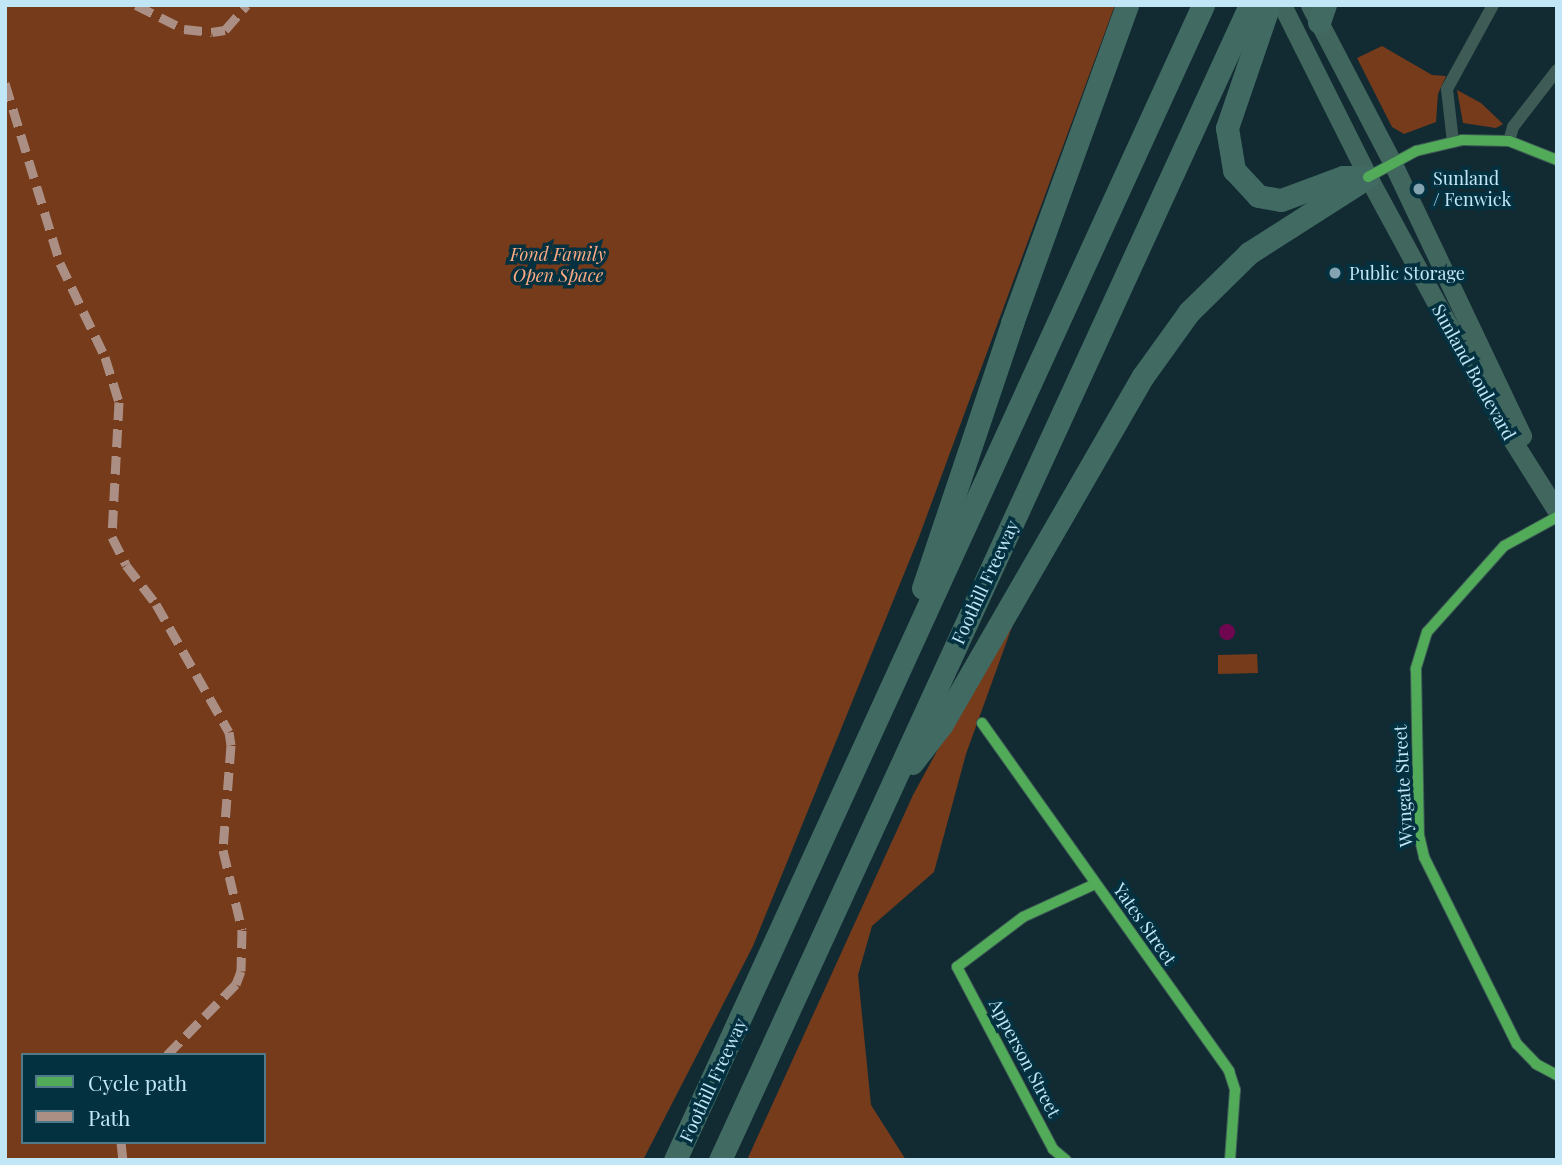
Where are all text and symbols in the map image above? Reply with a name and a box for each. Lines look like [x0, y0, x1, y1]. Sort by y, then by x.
place label: Sunland / Fenwick [1433, 168, 1511, 210]
marker: Sunland / Fenwick [1411, 181, 1427, 197]
park label: Fond Family Open Space [510, 244, 606, 286]
place label: Public Storage [1349, 262, 1465, 284]
marker: Public Storage [1327, 265, 1343, 281]
street label: Sunland Boulevard [1428, 300, 1520, 444]
street label: Foothill Freeway [947, 517, 1023, 647]
street label: Wyngate Street [1389, 724, 1417, 848]
street label: Yates Street [1109, 879, 1181, 969]
street label: Apperson Street [985, 995, 1065, 1121]
street label: Foothill Freeway [675, 1015, 751, 1145]
legend [21, 1053, 266, 1144]
text: Cycle path [88, 1068, 187, 1096]
text: Path [88, 1103, 130, 1131]

